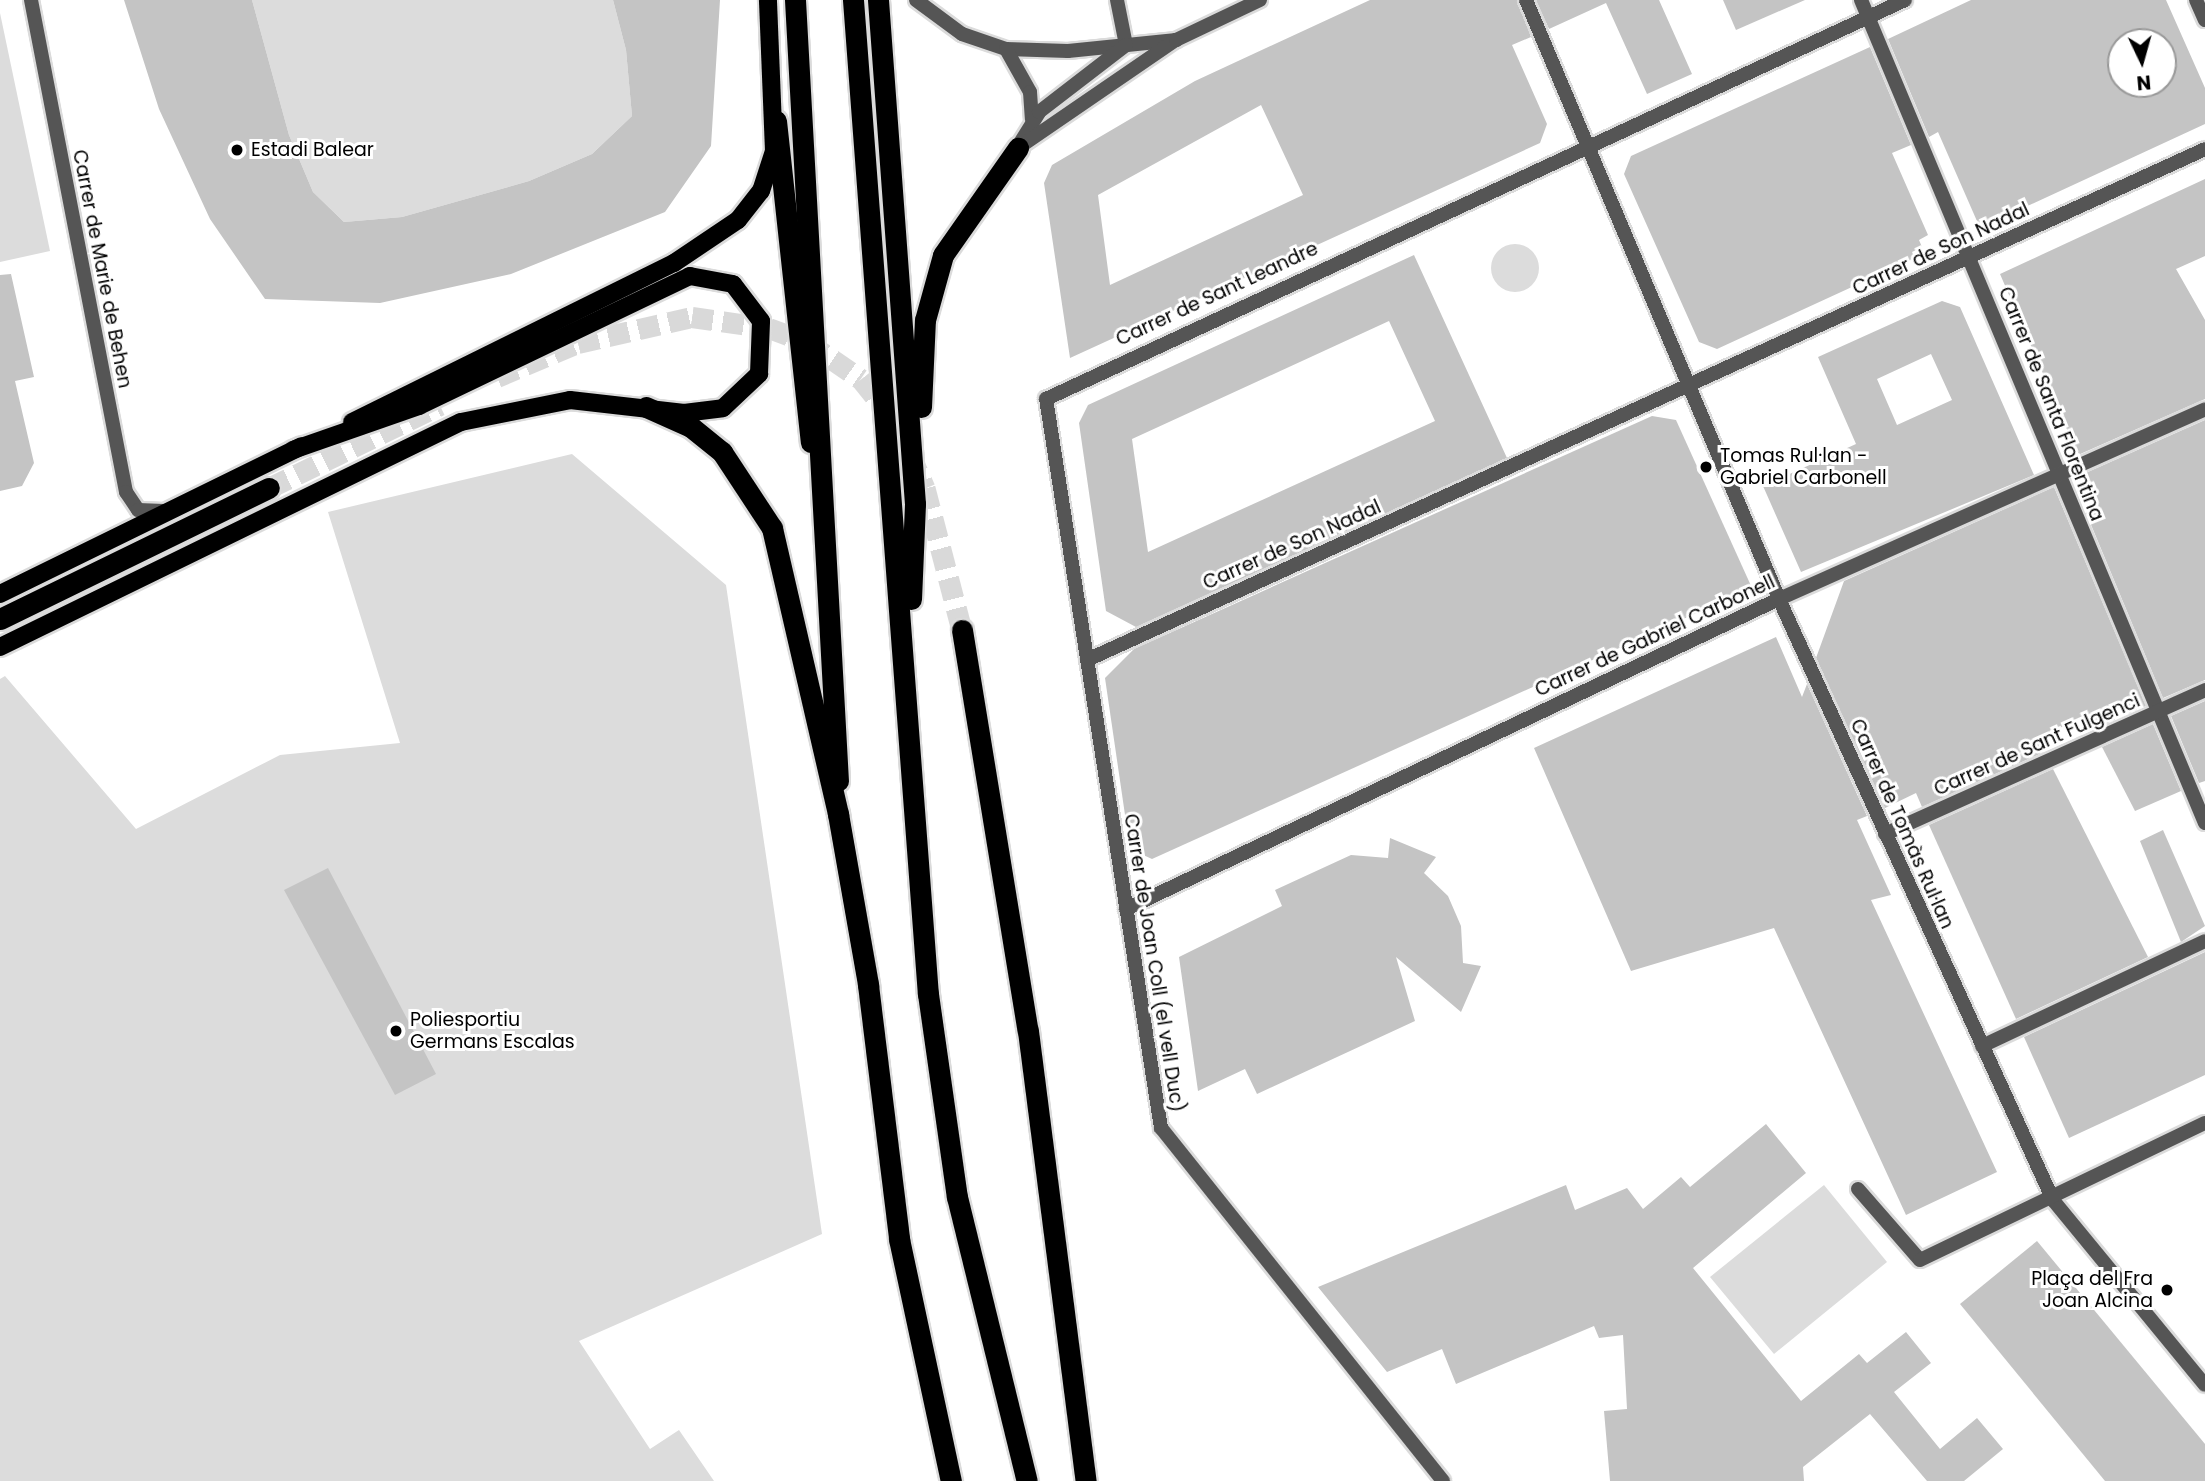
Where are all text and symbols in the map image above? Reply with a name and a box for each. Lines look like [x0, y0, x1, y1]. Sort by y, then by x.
north arrow [2107, 28, 2177, 98]
text: N [2135, 68, 2152, 96]
place label: Estadi Balear [251, 139, 374, 161]
marker: Estadi Balear [229, 142, 245, 158]
street label: Carrer de Marie de Behen [68, 148, 136, 390]
street label: Carrer de Son Nadal [1849, 198, 2033, 300]
street label: Carrer de Sant Leandre [1112, 237, 1322, 351]
street label: Carrer de Santa Florentina [1994, 284, 2108, 524]
place label: Tomas Rul·lan - Gabriel Carbonell [1720, 445, 1887, 489]
marker: Tomas Rul·lan - Gabriel Carbonell [1698, 459, 1714, 475]
street label: Carrer de Son Nadal [1199, 495, 1385, 595]
street label: Carrer de Gabriel Carbonell [1531, 570, 1779, 702]
street label: Carrer de Sant Fulgenci [1931, 689, 2143, 801]
street label: Carrer de Tomàs Rul·lan [1845, 716, 1959, 932]
street label: Carrer de Joan Coll (el vell Duc) [1119, 812, 1189, 1114]
place label: Poliesportiu Germans Escalas [410, 1009, 575, 1053]
marker: Poliesportiu Germans Escalas [388, 1023, 404, 1039]
place label: Plaça del Fra Joan Alcina [2031, 1268, 2153, 1312]
marker: Plaça del Fra Joan Alcina [2159, 1282, 2175, 1298]

